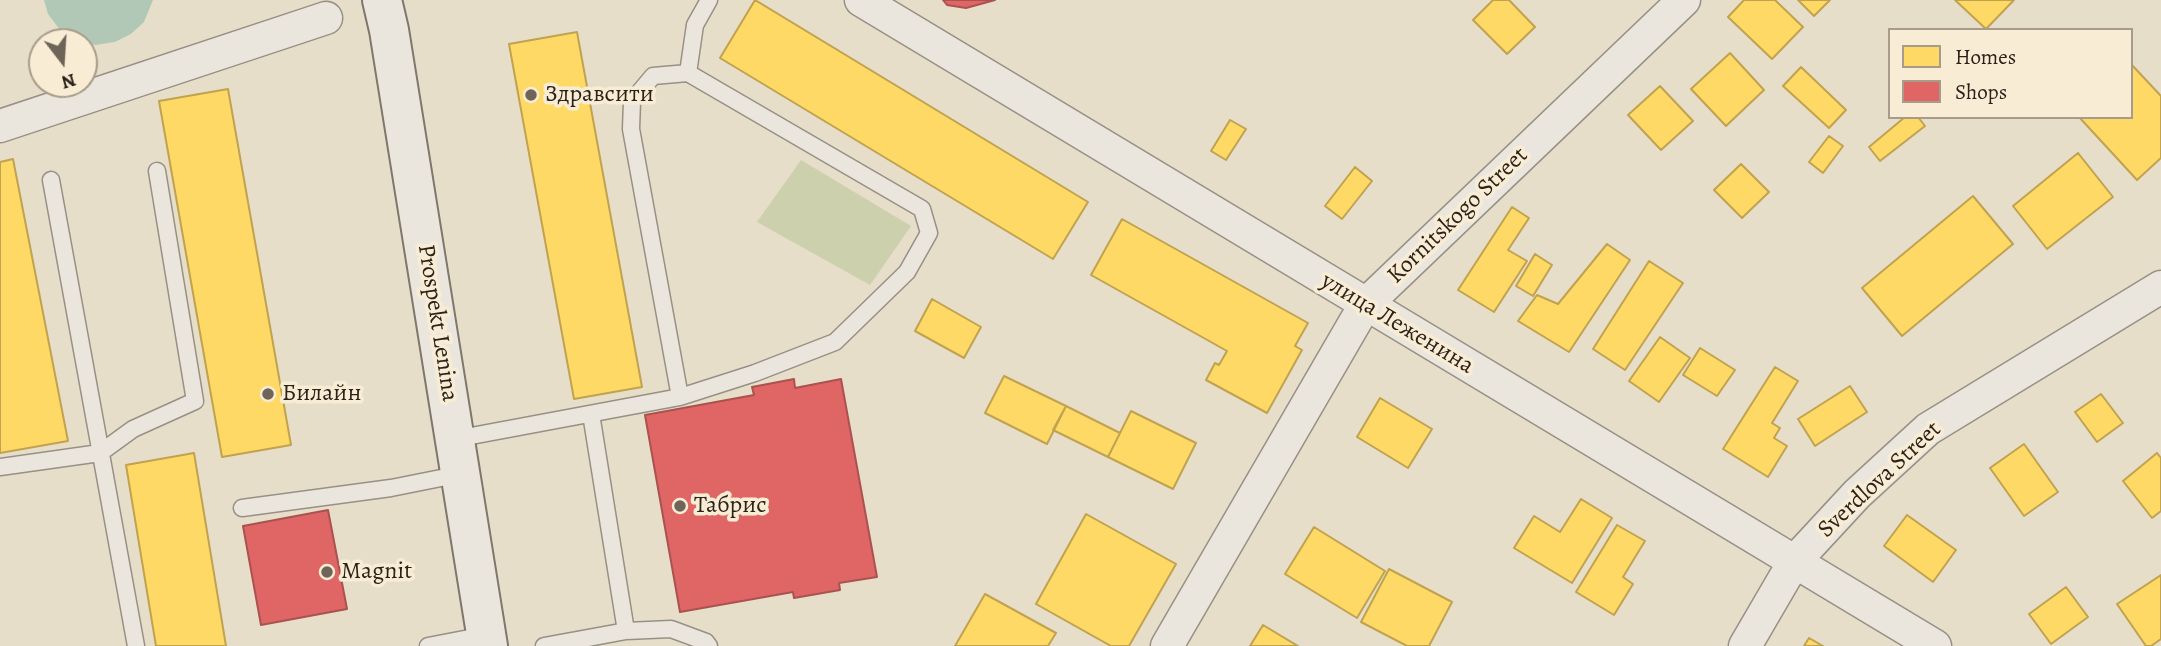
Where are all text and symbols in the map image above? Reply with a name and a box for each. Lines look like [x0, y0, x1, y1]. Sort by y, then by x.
north arrow [28, 28, 98, 98]
legend [1888, 28, 2133, 119]
text: Homes [1955, 43, 2016, 71]
text: N [58, 67, 79, 96]
text: Shops [1955, 78, 2007, 106]
place label: Здравсити [545, 81, 654, 109]
marker: Здравсити [523, 87, 539, 103]
street label: Kornitskogo Street [1382, 142, 1534, 290]
street label: Prospekt Lenina [410, 242, 464, 404]
street label: улица Леженина [1315, 267, 1479, 381]
place label: Билайн [282, 380, 361, 408]
marker: Билайн [260, 386, 276, 402]
street label: Sverdlova Street [1812, 416, 1948, 544]
place label: Табрис [694, 492, 767, 520]
marker: Табрис [672, 498, 688, 514]
place label: Magnit [341, 558, 412, 586]
marker: Magnit [319, 564, 335, 580]

